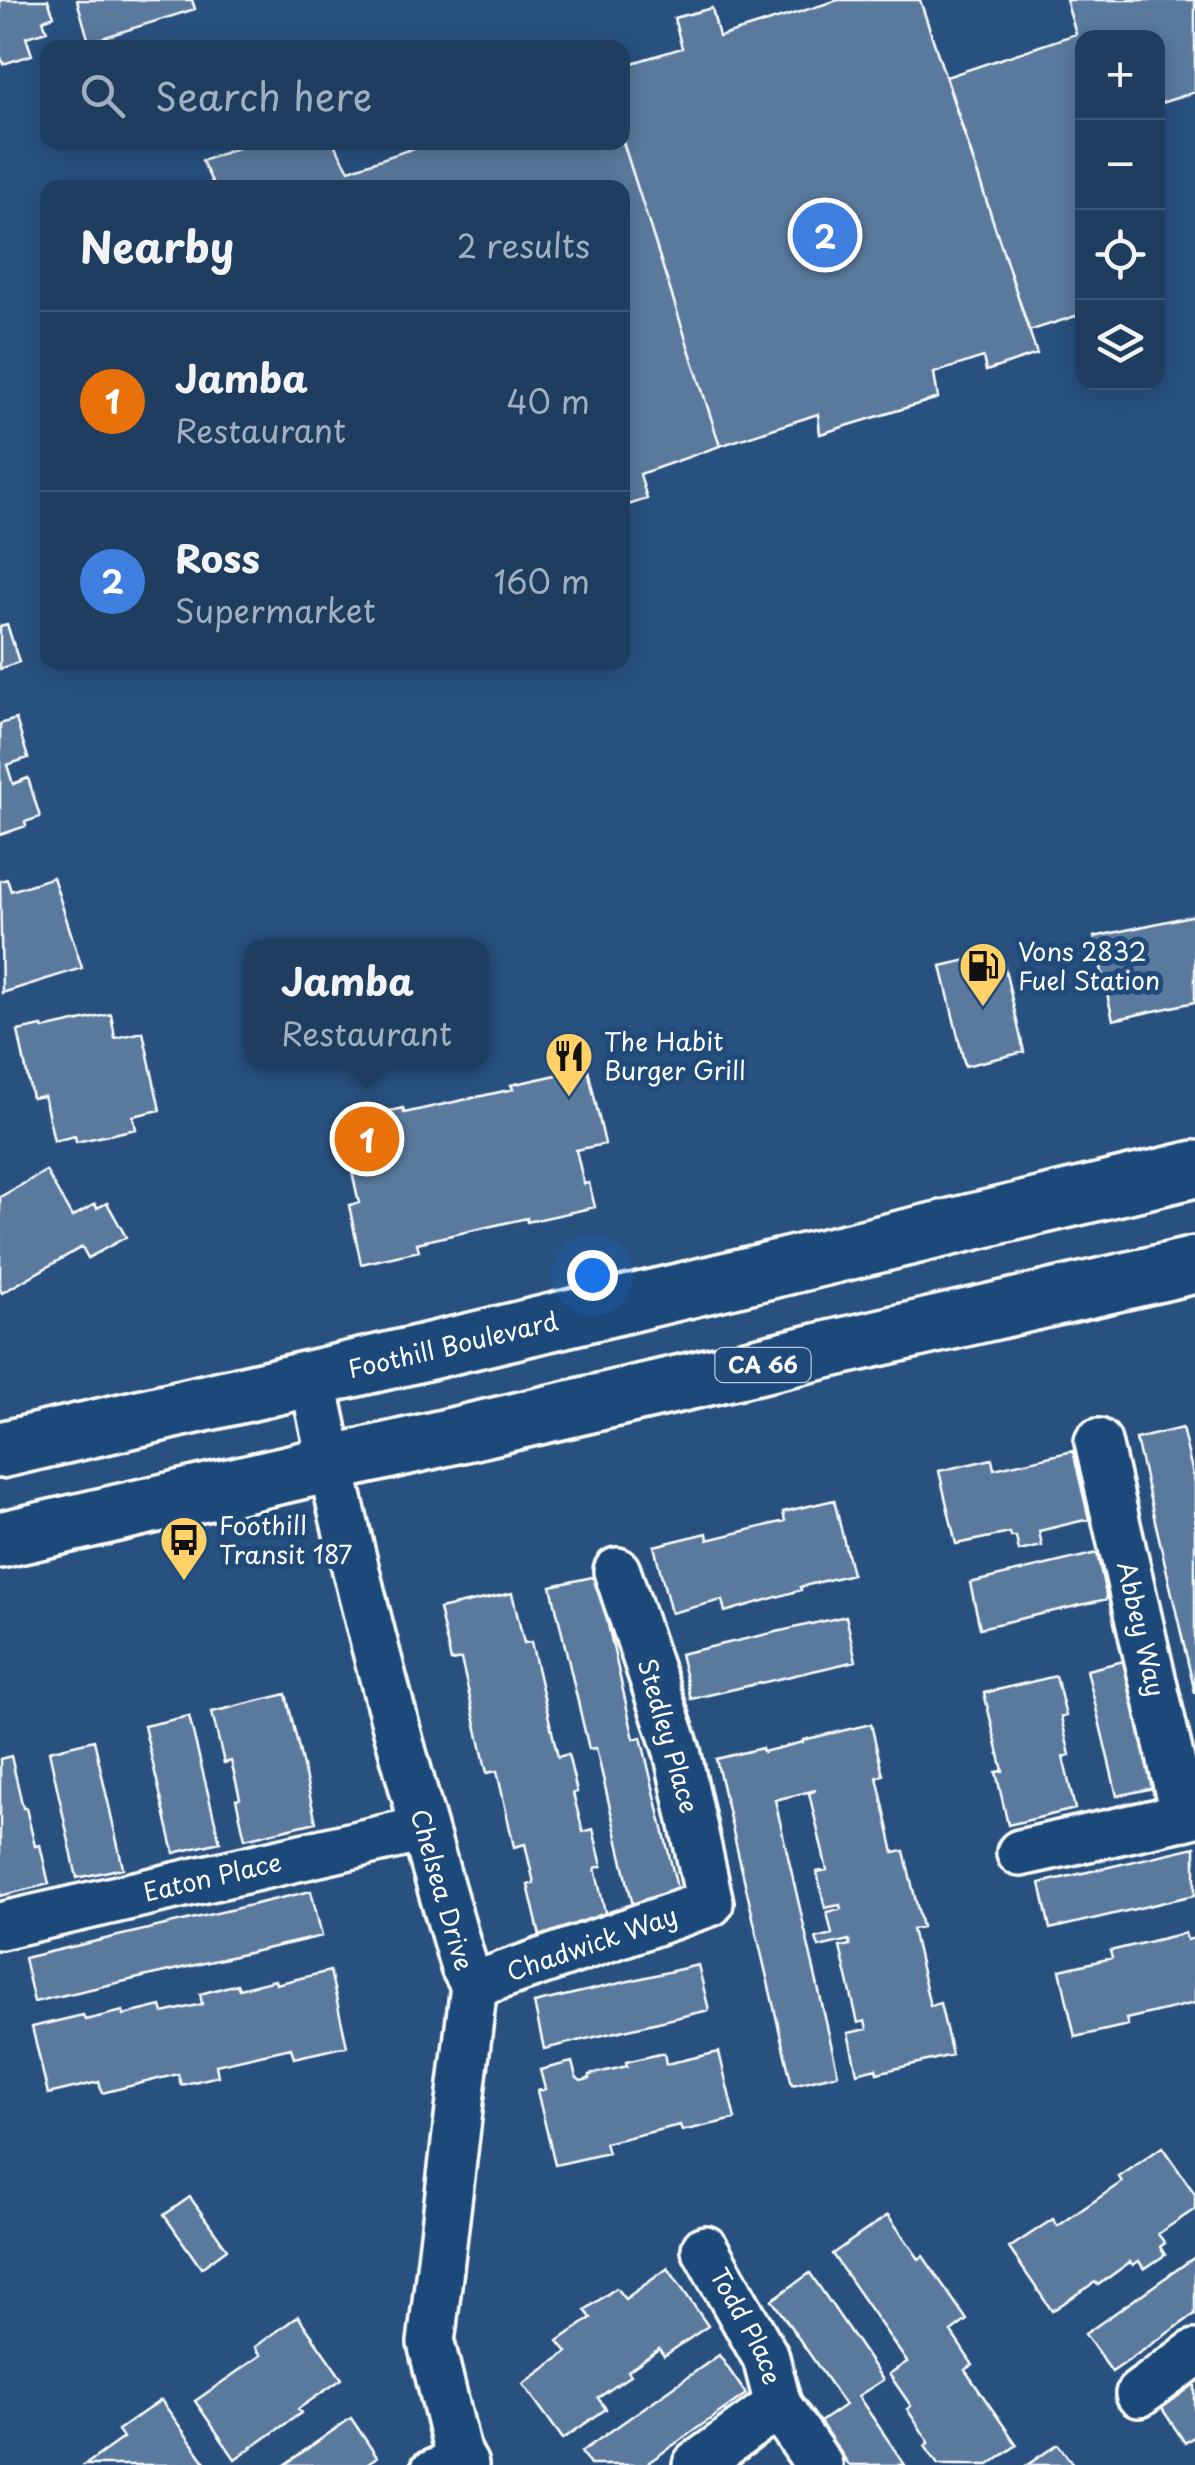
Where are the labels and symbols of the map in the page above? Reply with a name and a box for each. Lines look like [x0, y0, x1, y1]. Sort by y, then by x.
pin: 2 [792, 198, 858, 272]
place label: Vons 2832 Fuel Station [1018, 932, 1160, 999]
fuel station icon: Vons 2832 Fuel Station [957, 940, 1009, 1008]
place label: The Habit Burger Grill [604, 1022, 746, 1089]
restaurant icon: The Habit Burger Grill [543, 1030, 595, 1098]
pin: 1 [334, 1102, 400, 1176]
your location [567, 1250, 618, 1301]
street label: Foothill Boulevard [344, 1301, 562, 1387]
road number: CA 66 [716, 1348, 810, 1382]
place label: Foothill Transit 187 [219, 1506, 352, 1573]
bus stop icon: Foothill Transit 187 [158, 1514, 210, 1582]
street label: Abbey Way [1108, 1558, 1176, 1700]
street label: Stedley Place [629, 1654, 709, 1817]
street label: Chelsea Drive [401, 1804, 484, 1975]
street label: Eaton Place [140, 1842, 285, 1911]
street label: Chadwick Way [501, 1896, 682, 1990]
street label: Todd Place [701, 2260, 792, 2389]

